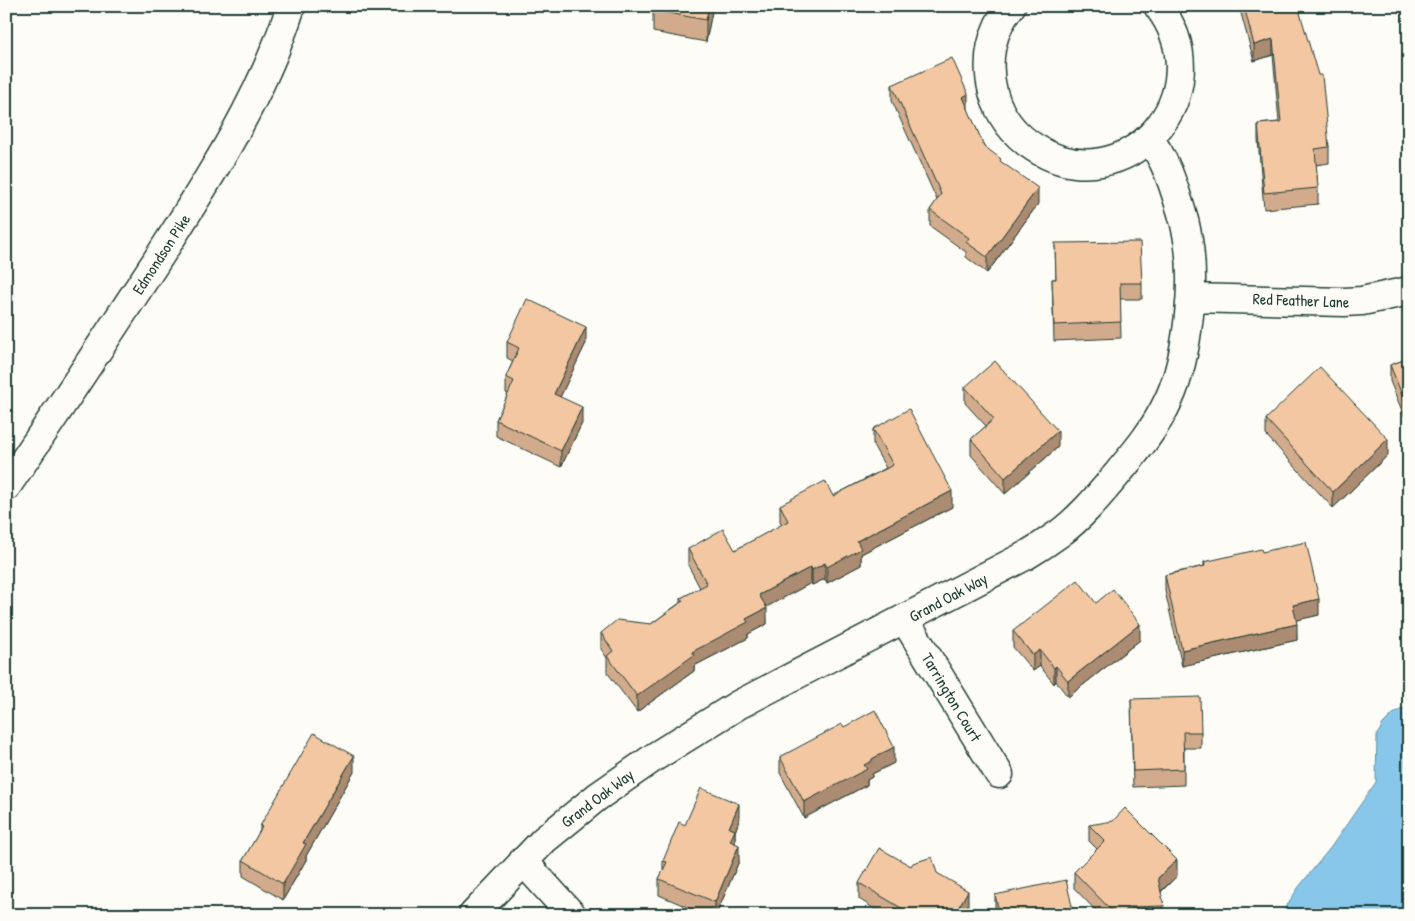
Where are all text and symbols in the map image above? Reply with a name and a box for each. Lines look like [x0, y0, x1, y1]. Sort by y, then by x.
street label: Edmondson Pike [127, 209, 196, 299]
street label: Red Feather Lane [1252, 287, 1350, 313]
street label: Grand Oak Way [905, 567, 991, 627]
street label: Tarrington Court [917, 648, 987, 746]
street label: Grand Oak Way [556, 763, 638, 833]

